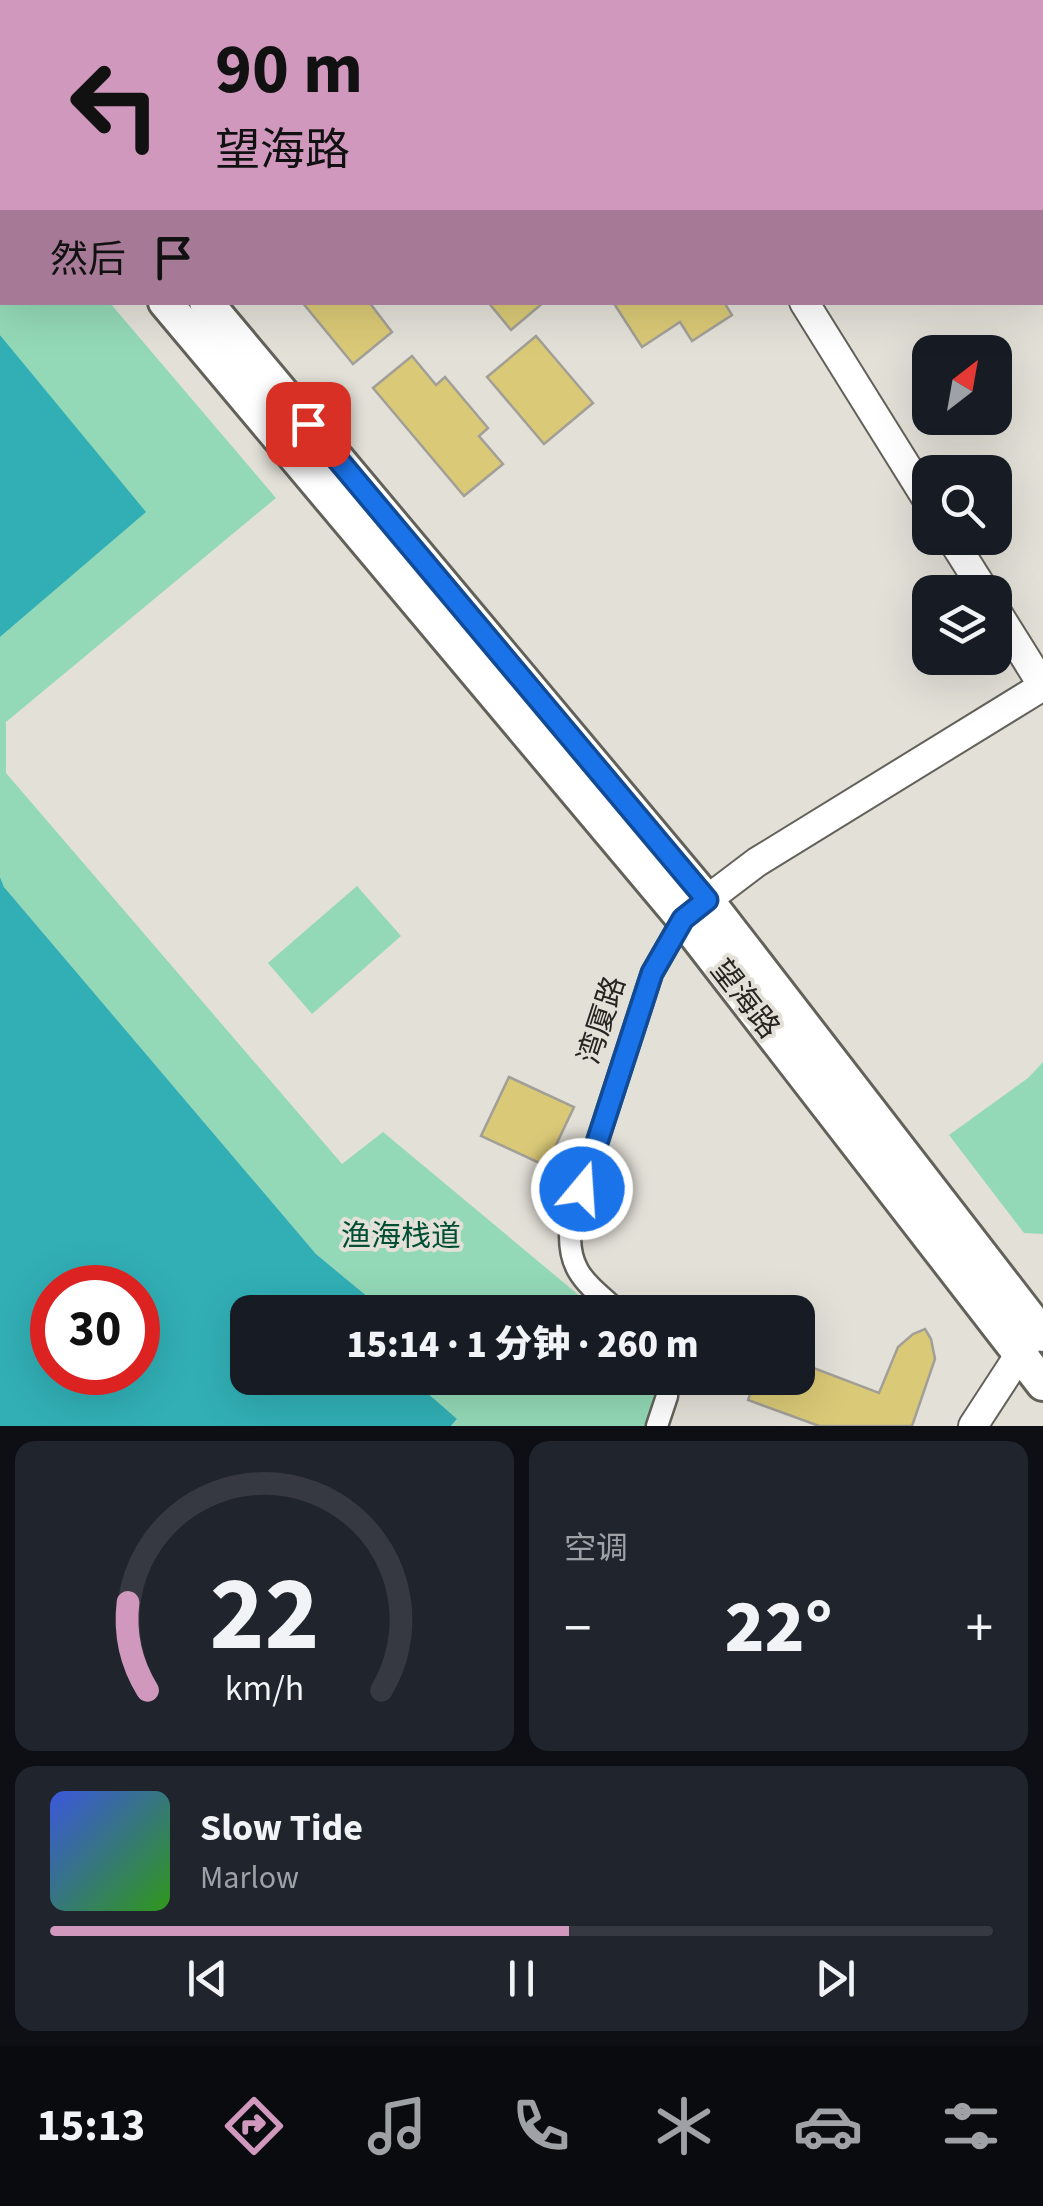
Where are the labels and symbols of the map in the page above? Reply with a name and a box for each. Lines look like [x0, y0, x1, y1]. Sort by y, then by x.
north arrow [912, 335, 1012, 435]
pin [266, 382, 351, 467]
street label: 望海路 [700, 950, 790, 1048]
street label: 湾厦路 [568, 971, 636, 1069]
position arrow [530, 1137, 634, 1241]
park label: 渔海栈道 [341, 1215, 461, 1258]
speed limit sign: 30 [30, 1265, 160, 1395]

